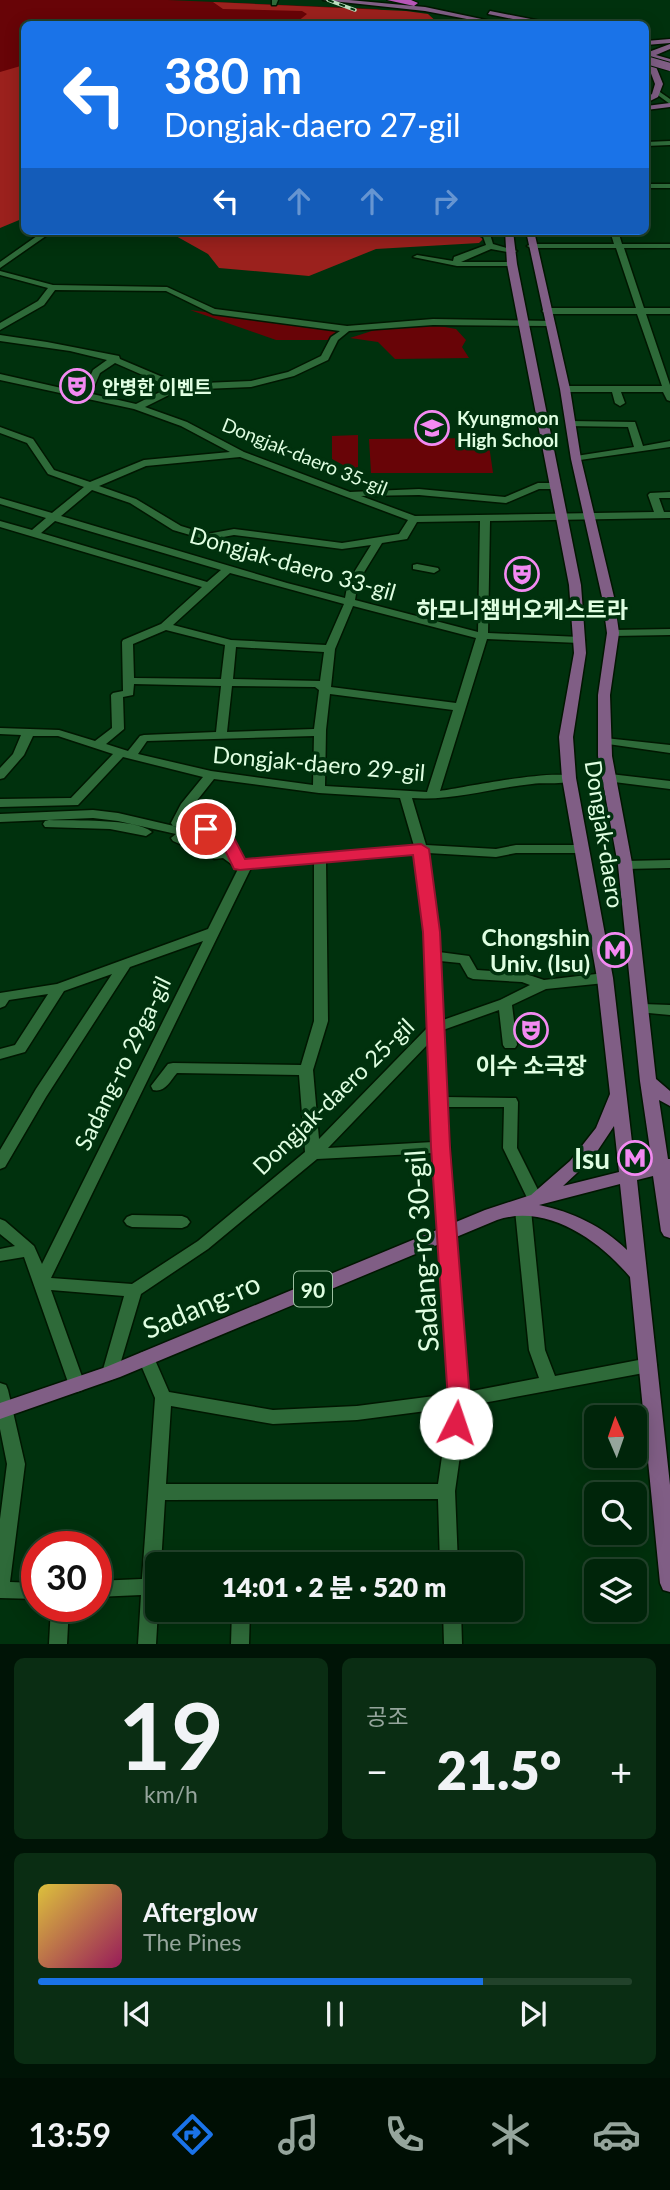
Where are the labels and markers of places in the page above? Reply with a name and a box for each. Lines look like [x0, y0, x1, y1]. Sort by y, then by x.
theatre icon: 안병한 이벤트 [58, 367, 96, 405]
place label: 안병한 이벤트 [102, 375, 212, 398]
place label: Kyungmoon High School [457, 406, 559, 451]
school or university icon: Kyungmoon High School [413, 409, 451, 447]
theatre icon: 하모니챔버오케스트라 [503, 555, 541, 593]
place label: 하모니챔버오케스트라 [416, 595, 628, 623]
pin [176, 799, 236, 859]
place label: Chongshin Univ. (Isu) [482, 923, 590, 977]
metro station icon: Chongshin Univ. (Isu) [596, 931, 634, 969]
theatre icon: 이수 소극장 [512, 1011, 550, 1049]
place label: 이수 소극장 [475, 1051, 587, 1079]
metro station icon: Isu [616, 1139, 654, 1177]
place label: Isu [574, 1141, 610, 1175]

